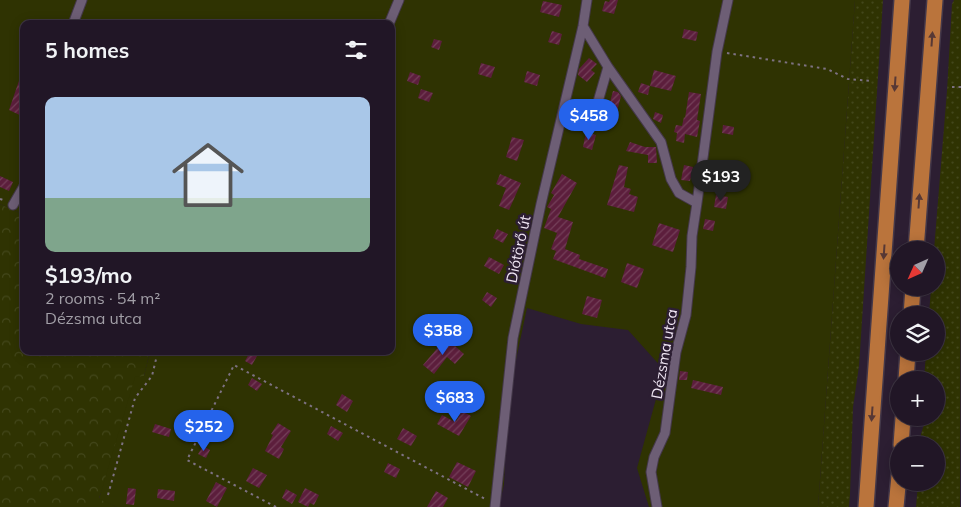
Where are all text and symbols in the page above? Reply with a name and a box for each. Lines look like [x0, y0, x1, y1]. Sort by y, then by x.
one-way arrow [928, 31, 936, 47]
icon: filters [342, 36, 370, 64]
text: 5 homes [45, 37, 129, 63]
one-way arrow [891, 76, 899, 92]
pin: $458 [559, 98, 619, 141]
text: $458 [570, 105, 608, 125]
icon: home [163, 130, 253, 220]
pin: $193 [691, 160, 751, 202]
text: $193 [702, 166, 740, 186]
one-way arrow [916, 193, 924, 209]
street label: Diótörő út [502, 213, 534, 285]
north arrow [890, 241, 945, 296]
map controls [890, 241, 945, 491]
one-way arrow [879, 244, 887, 260]
text: $193/mo [45, 262, 132, 288]
text: 2 rooms · 54 m² [45, 288, 160, 308]
button: layers [890, 306, 945, 361]
text: Dézsma utca [45, 308, 142, 328]
street label: Dézsma utca [647, 308, 681, 400]
pin: $358 [413, 314, 473, 356]
text: $358 [424, 320, 462, 340]
button: + [890, 371, 945, 426]
pin: $683 [425, 380, 485, 423]
text: $683 [436, 387, 474, 407]
one-way arrow [868, 406, 876, 422]
pin: $252 [174, 410, 234, 452]
text: $252 [185, 416, 223, 436]
button: − [890, 436, 945, 491]

